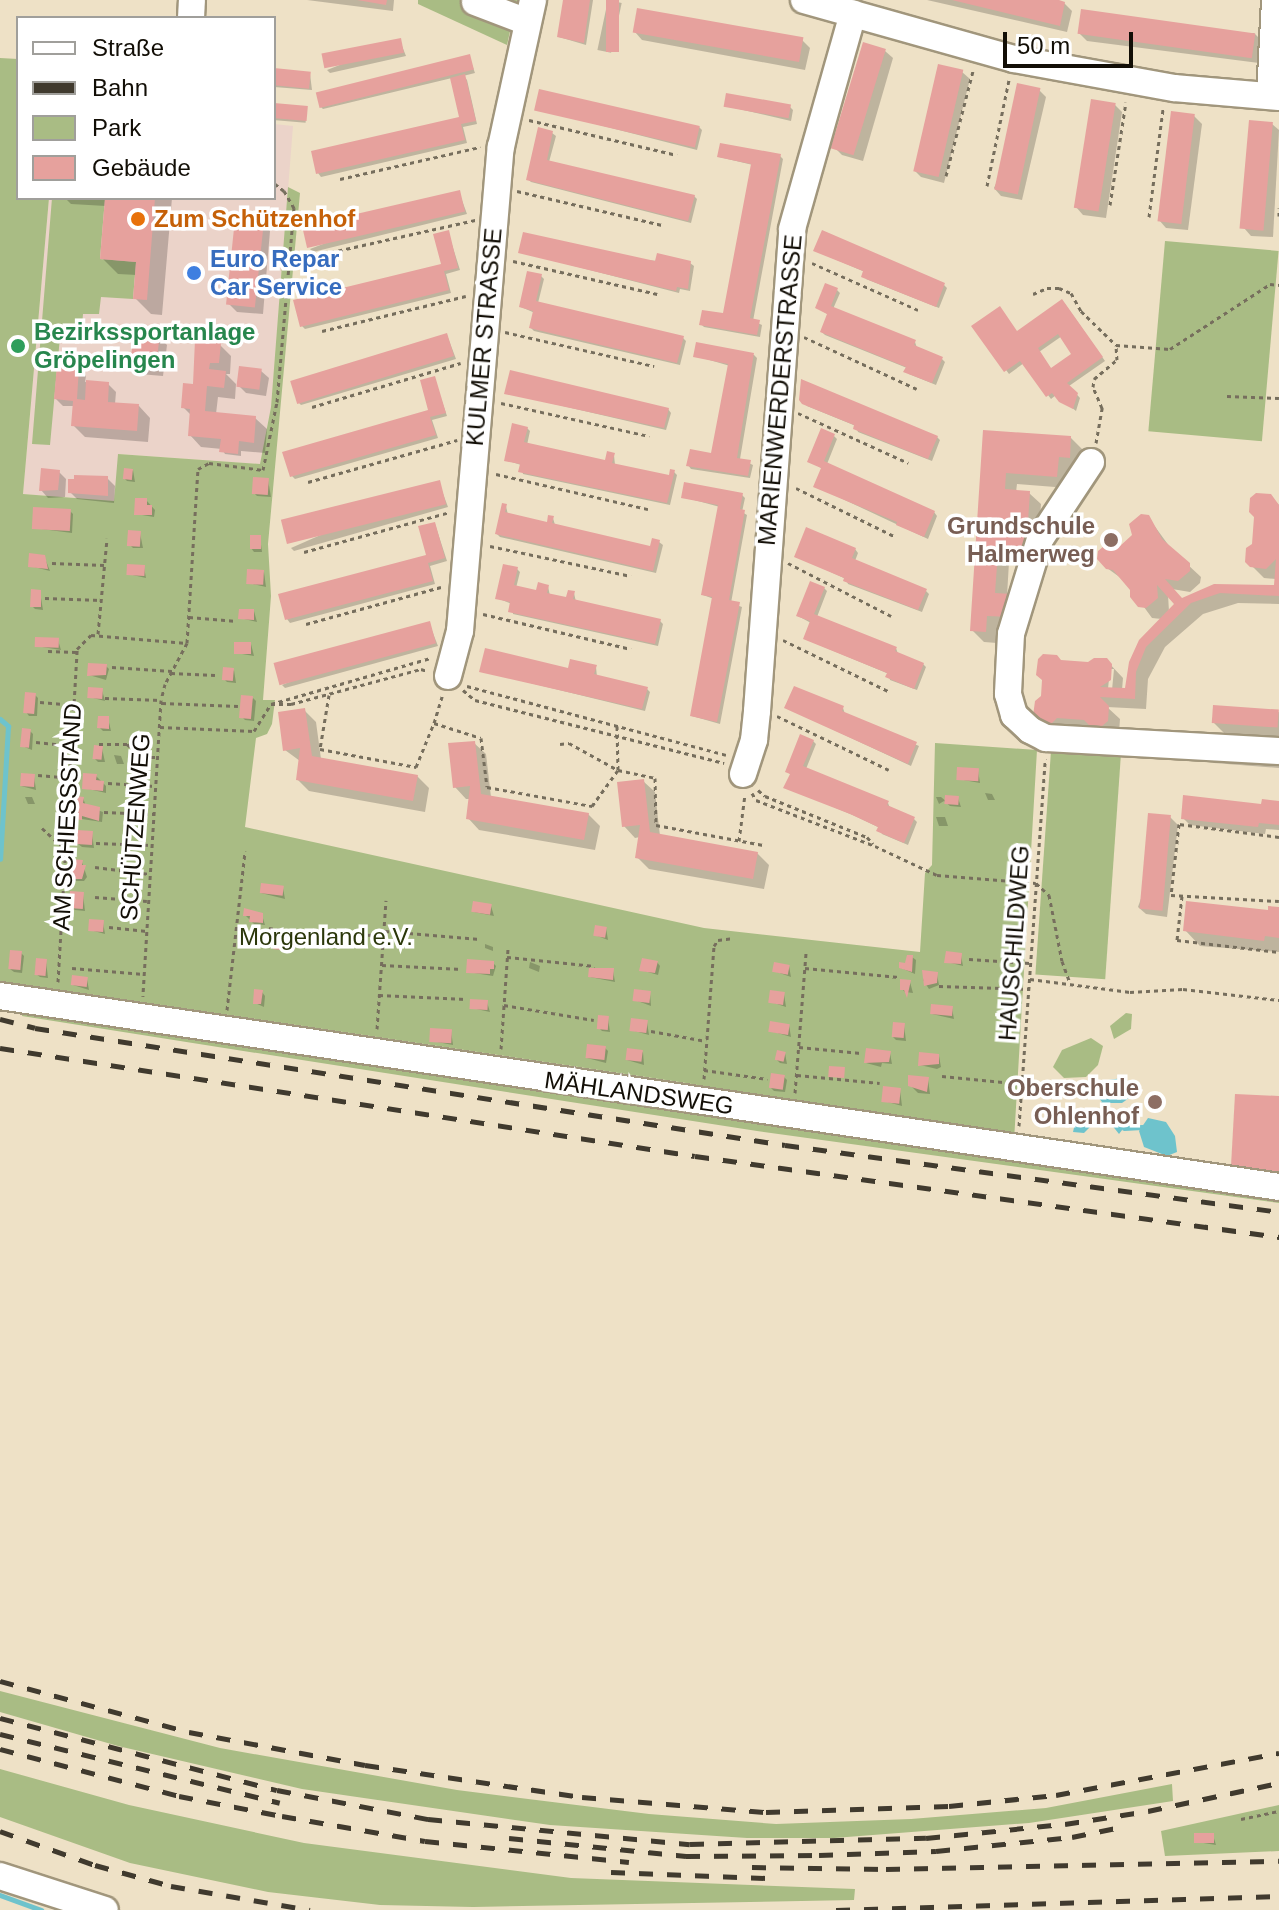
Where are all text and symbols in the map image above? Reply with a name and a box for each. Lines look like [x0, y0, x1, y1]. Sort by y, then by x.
legend [16, 16, 276, 200]
scale bar [1007, 16, 1137, 66]
text: 50 m [1017, 32, 1070, 59]
text: Straße [92, 34, 164, 61]
text: Bahn [92, 74, 148, 101]
text: Park [92, 114, 141, 141]
text: Gebäude [92, 154, 191, 181]
place label: Zum Schützenhof [154, 205, 355, 233]
marker: Zum Schützenhof [129, 210, 147, 228]
street label: KULMER STRASSE [460, 227, 508, 447]
street label: MARIENWERDERSTRASSE [752, 233, 808, 547]
place label: Euro Repar Car Service [210, 245, 342, 301]
marker: Euro Repar Car Service [185, 264, 203, 282]
place label: Bezirkssportanlage Gröpelingen [34, 318, 255, 374]
marker: Bezirkssportanlage Gröpelingen [9, 337, 27, 355]
place label: Grundschule Halmerweg [947, 512, 1095, 568]
marker: Grundschule Halmerweg [1102, 531, 1120, 549]
street label: AM SCHIESSSTAND [47, 703, 87, 931]
street label: SCHÜTZENWEG [114, 732, 156, 922]
street label: HAUSCHILDWEG [993, 844, 1035, 1042]
park label: Morgenland e.V. [239, 923, 413, 951]
street label: MÄHLANDSWEG [543, 1065, 735, 1121]
place label: Oberschule Ohlenhof [1007, 1074, 1139, 1130]
marker: Oberschule Ohlenhof [1146, 1093, 1164, 1111]

